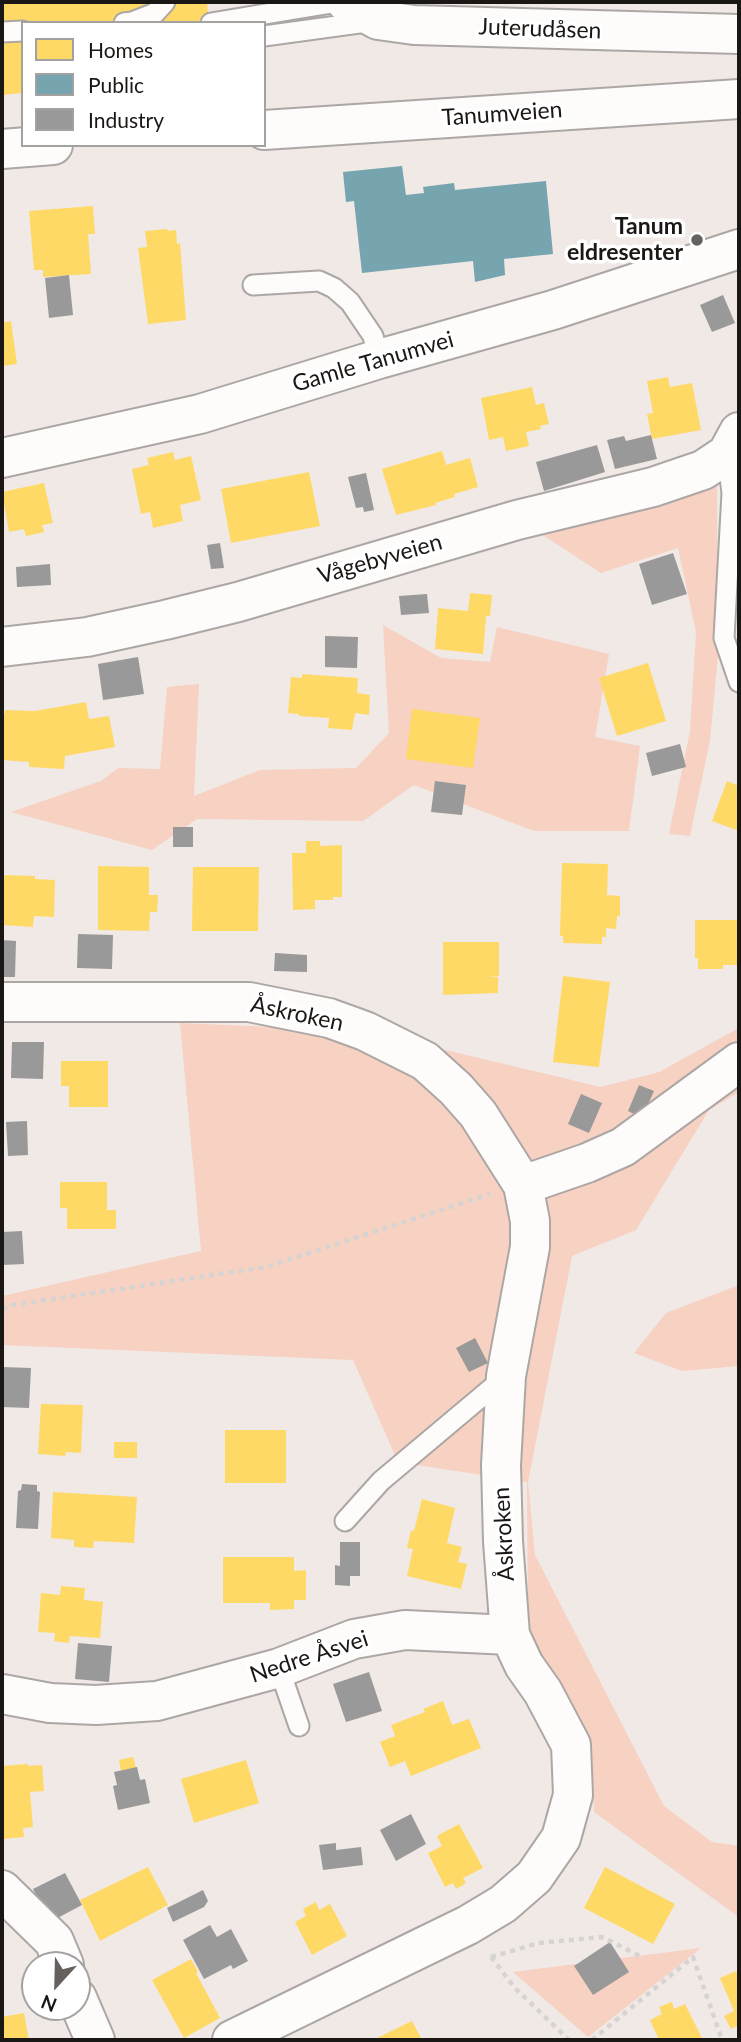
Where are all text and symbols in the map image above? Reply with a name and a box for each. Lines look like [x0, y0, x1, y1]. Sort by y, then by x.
street label: Juterudåsen [478, 13, 602, 45]
legend [21, 21, 266, 147]
text: Homes [88, 37, 153, 62]
text: Public [88, 72, 144, 97]
street label: Tanumveien [441, 96, 563, 132]
text: Industry [88, 107, 164, 132]
place label: Tanum eldresenter [567, 213, 683, 267]
marker: Tanum eldresenter [689, 232, 705, 248]
street label: Gamle Tanumvei [289, 326, 457, 398]
street label: Vågebyveien [315, 528, 445, 590]
street label: Åskroken [248, 991, 346, 1037]
street label: Åskroken [488, 1486, 520, 1582]
street label: Nedre Åsvei [246, 1625, 372, 1689]
north arrow [21, 1951, 91, 2021]
text: N [38, 1991, 60, 2017]

